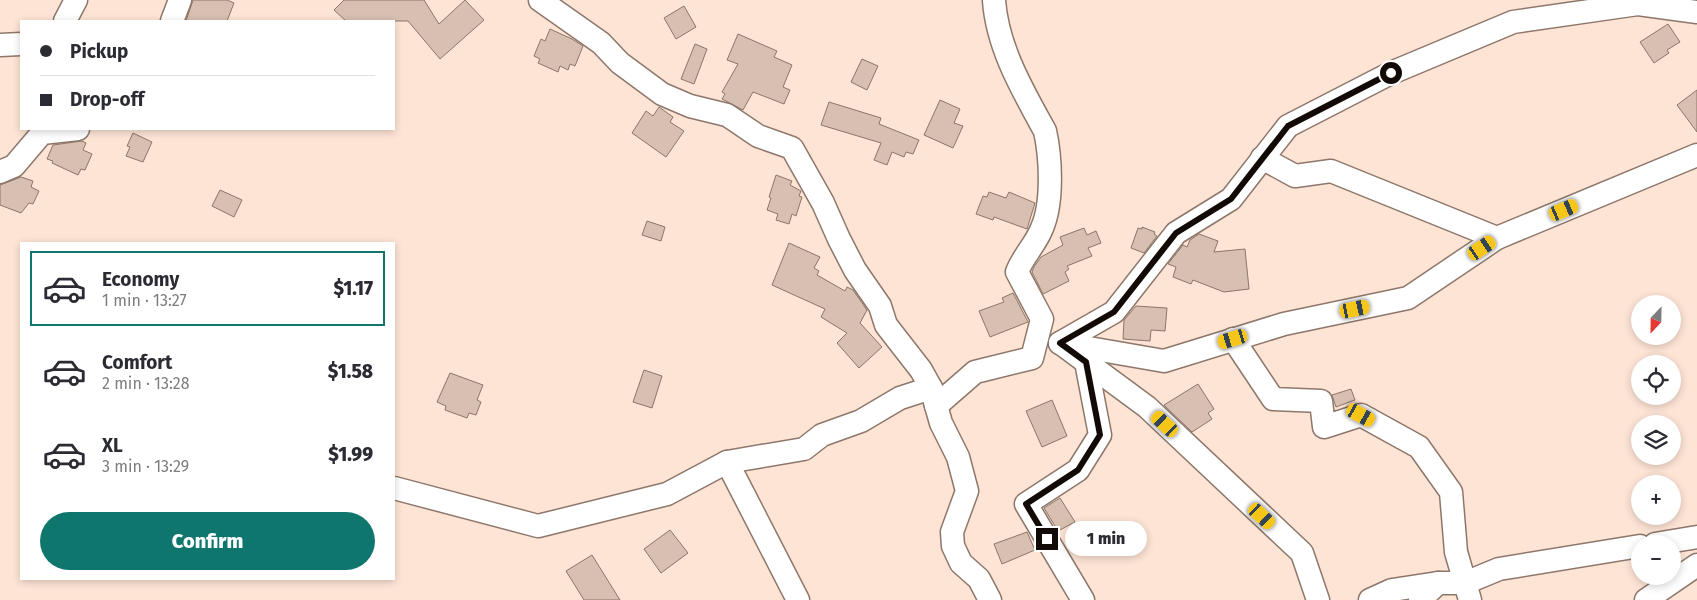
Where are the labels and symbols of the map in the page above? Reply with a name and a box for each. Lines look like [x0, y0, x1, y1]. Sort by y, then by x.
route start [1380, 62, 1402, 84]
car [1547, 197, 1580, 223]
car [1465, 233, 1498, 263]
north arrow [1631, 295, 1681, 345]
car [1338, 299, 1371, 319]
car [1216, 327, 1249, 351]
car [1344, 401, 1377, 429]
car [1148, 408, 1181, 440]
car [1245, 500, 1278, 532]
callout: 1 min [1064, 522, 1147, 556]
route end [1036, 528, 1058, 550]

